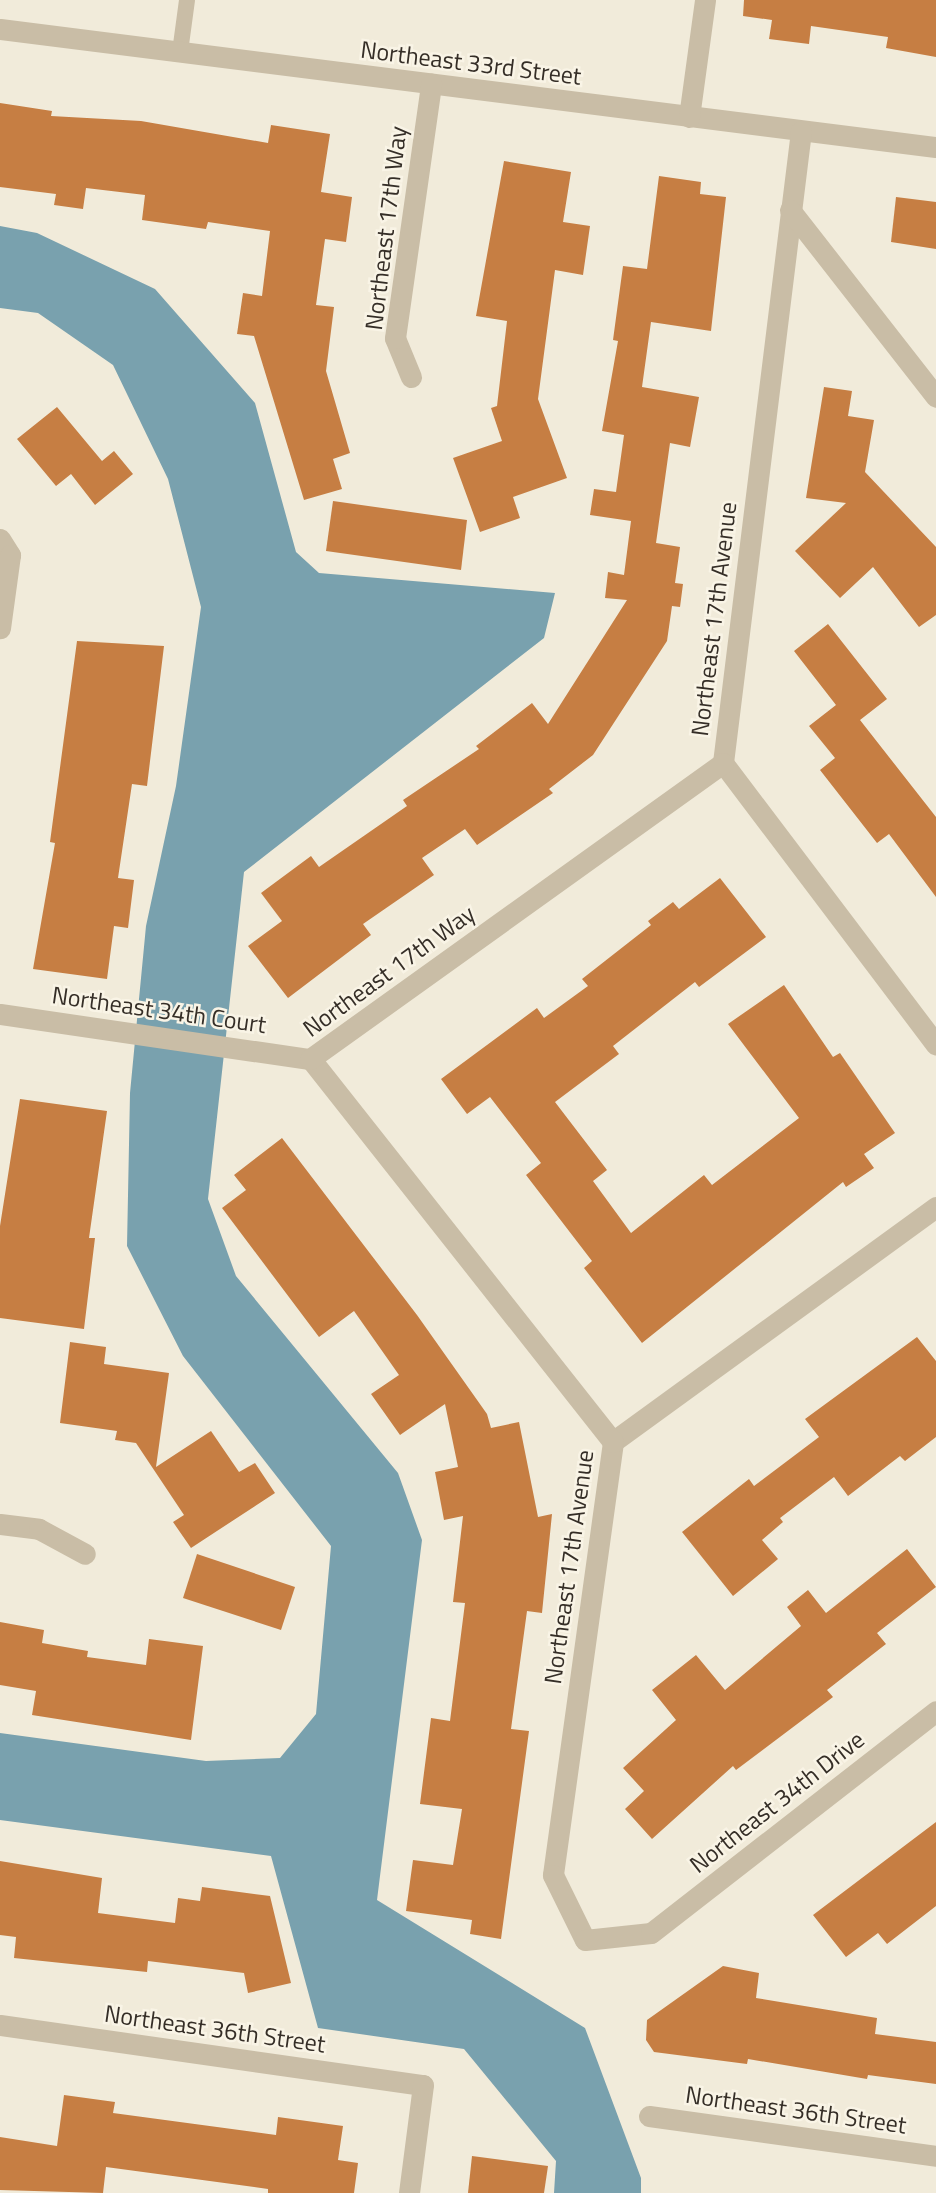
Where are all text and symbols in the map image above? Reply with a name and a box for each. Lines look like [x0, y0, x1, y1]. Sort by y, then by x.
street label: Northeast 33rd Street [359, 35, 583, 91]
street label: Northeast 17th Way [359, 124, 413, 332]
street label: Northeast 17th Avenue [685, 500, 743, 738]
street label: Northeast 17th Way [298, 899, 480, 1043]
street label: Northeast 34th Court [50, 981, 268, 1039]
street label: Northeast 17th Avenue [538, 1448, 600, 1686]
street label: Northeast 34th Drive [684, 1725, 870, 1879]
street label: Northeast 36th Street [103, 1999, 327, 2059]
street label: Northeast 36th Street [684, 2080, 908, 2140]

